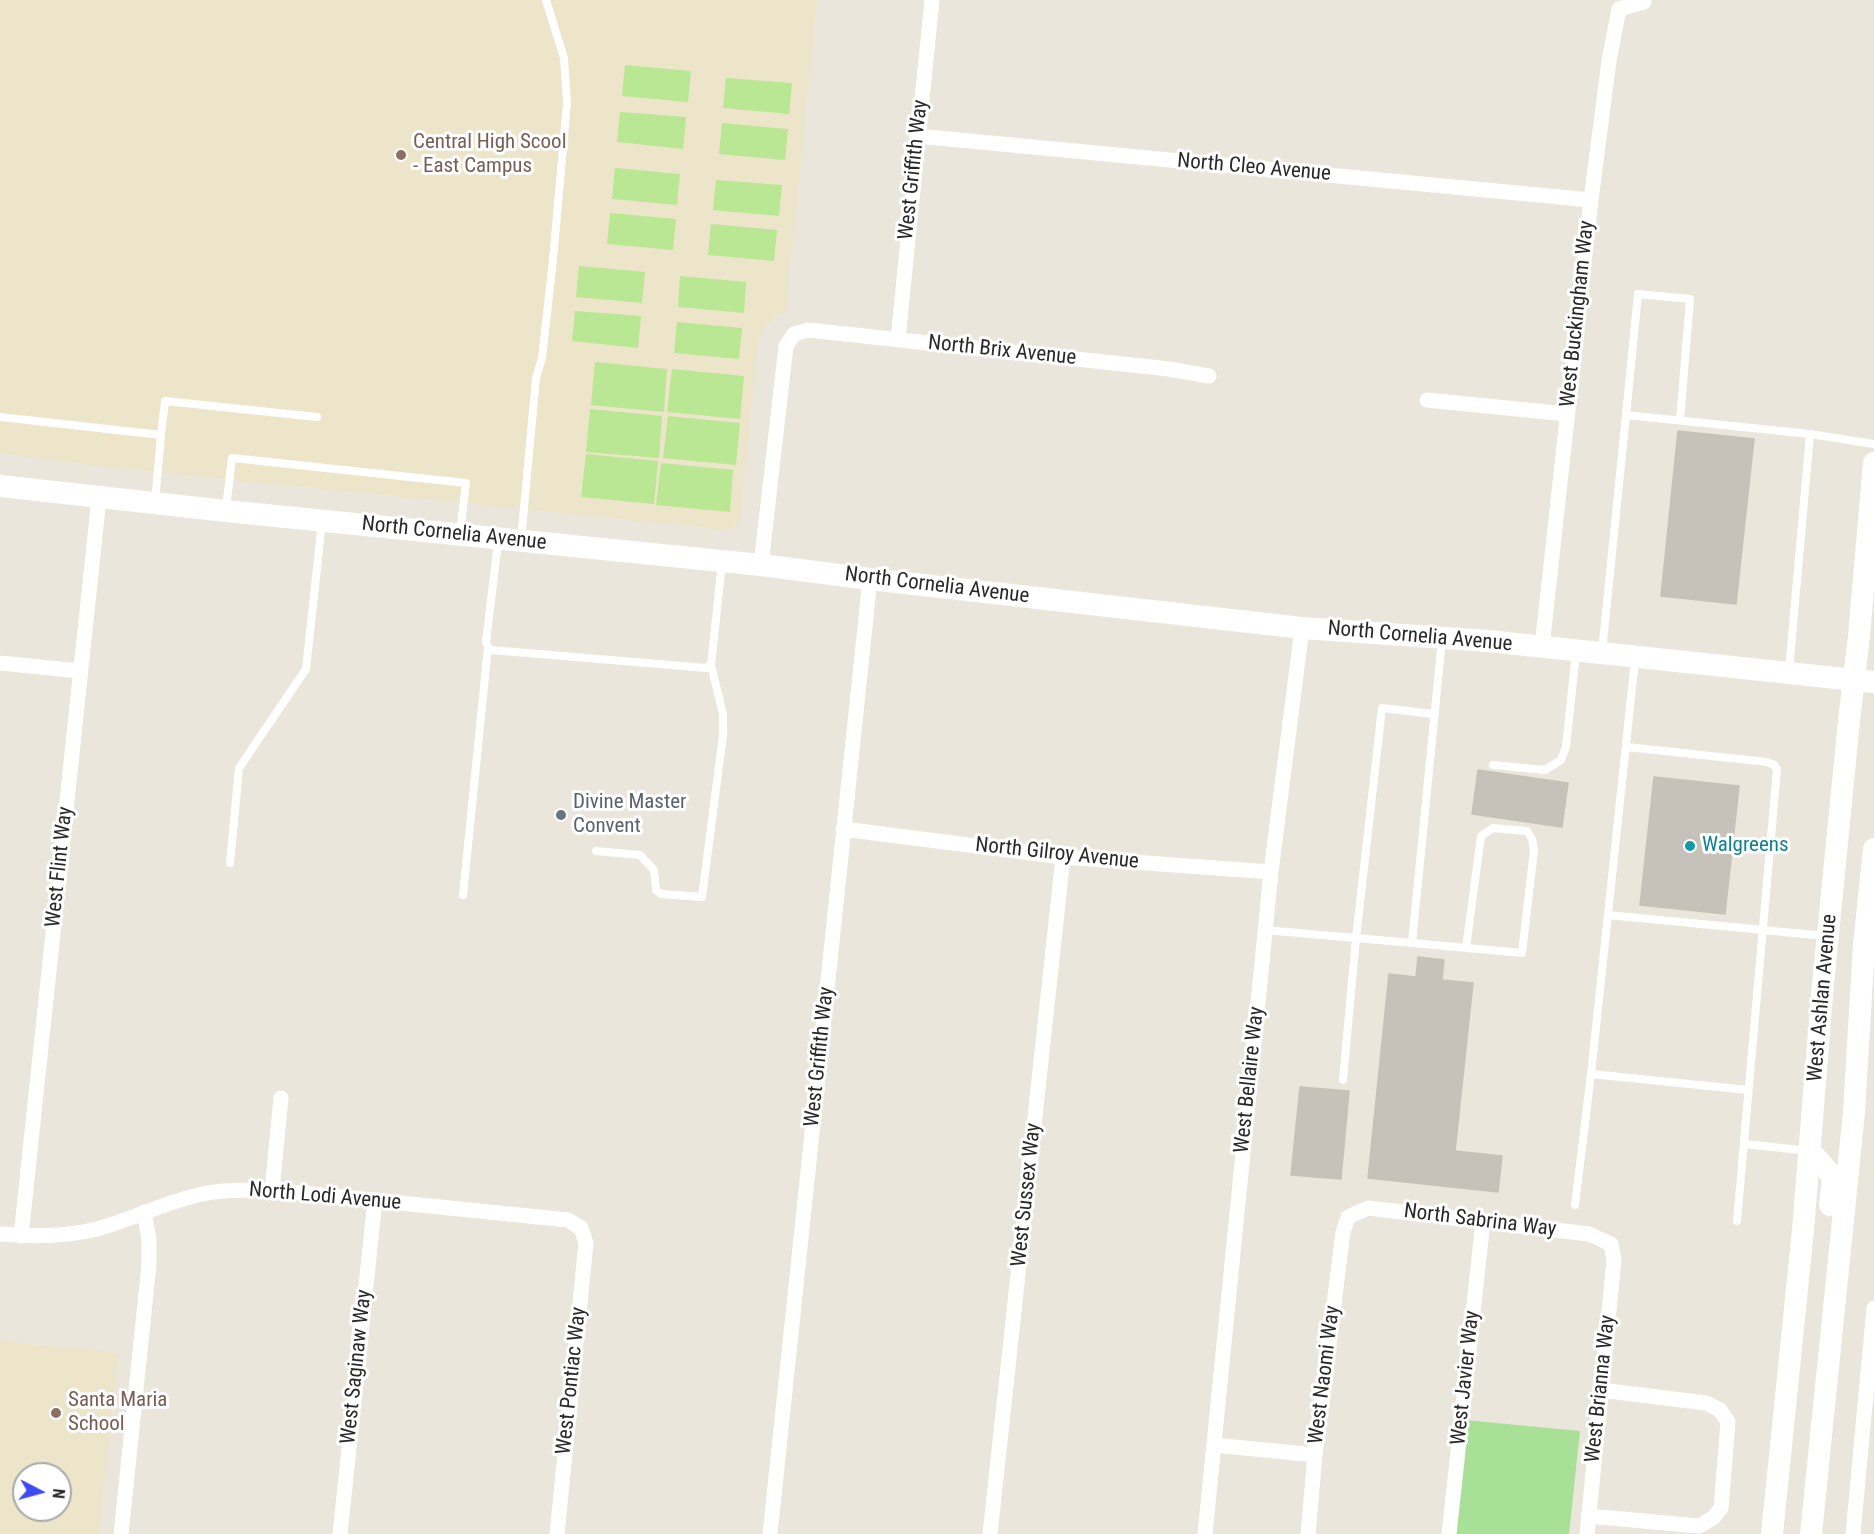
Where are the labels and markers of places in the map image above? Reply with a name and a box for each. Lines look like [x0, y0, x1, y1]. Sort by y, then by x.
place label: Central High Scool - East Campus [413, 130, 566, 180]
marker: Central High Scool - East Campus [394, 148, 408, 162]
place label: Divine Master Convent [573, 790, 686, 840]
marker: Divine Master Convent [554, 808, 568, 822]
place label: Walgreens [1702, 833, 1789, 859]
marker: Walgreens [1683, 839, 1697, 853]
place label: Santa Maria School [68, 1388, 167, 1438]
marker: Santa Maria School [49, 1406, 63, 1420]

